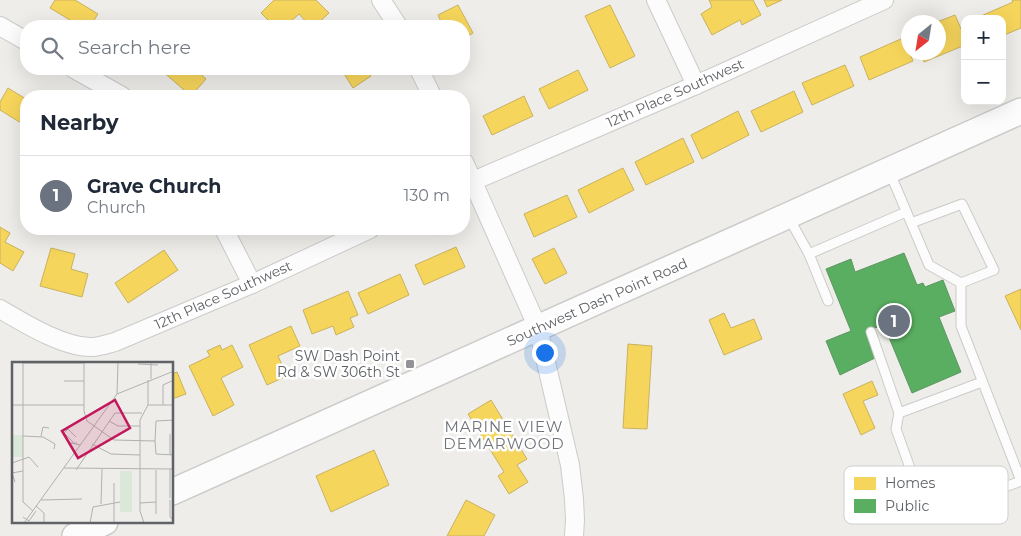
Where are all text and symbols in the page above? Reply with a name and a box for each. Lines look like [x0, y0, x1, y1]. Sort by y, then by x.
north arrow [901, 15, 946, 60]
map controls [961, 15, 1006, 105]
button: + [961, 15, 1006, 60]
search box [20, 20, 470, 75]
icon: search [38, 34, 66, 62]
text: Search here [78, 36, 191, 59]
street label: 12th Place Southwest [603, 54, 747, 131]
button: − [961, 60, 1006, 105]
text: Nearby [40, 110, 119, 135]
text: Grave Church [87, 175, 221, 198]
text: 1 [53, 186, 59, 205]
text: 130 m [403, 186, 450, 205]
text: Church [87, 198, 146, 217]
street label: Southwest Dash Point Road [504, 254, 690, 350]
street label: 12th Place Southwest [151, 256, 295, 333]
pin: 1 [878, 302, 910, 340]
your location [532, 340, 558, 366]
place label: SW Dash Point Rd & SW 306th St [277, 347, 400, 381]
marker: SW Dash Point Rd & SW 306th St [404, 358, 416, 370]
inset map [12, 362, 174, 524]
district label: MARINE VIEW DEMARWOOD [443, 417, 565, 453]
legend [844, 466, 1008, 524]
text: Homes [885, 474, 935, 492]
text: Public [885, 497, 929, 515]

